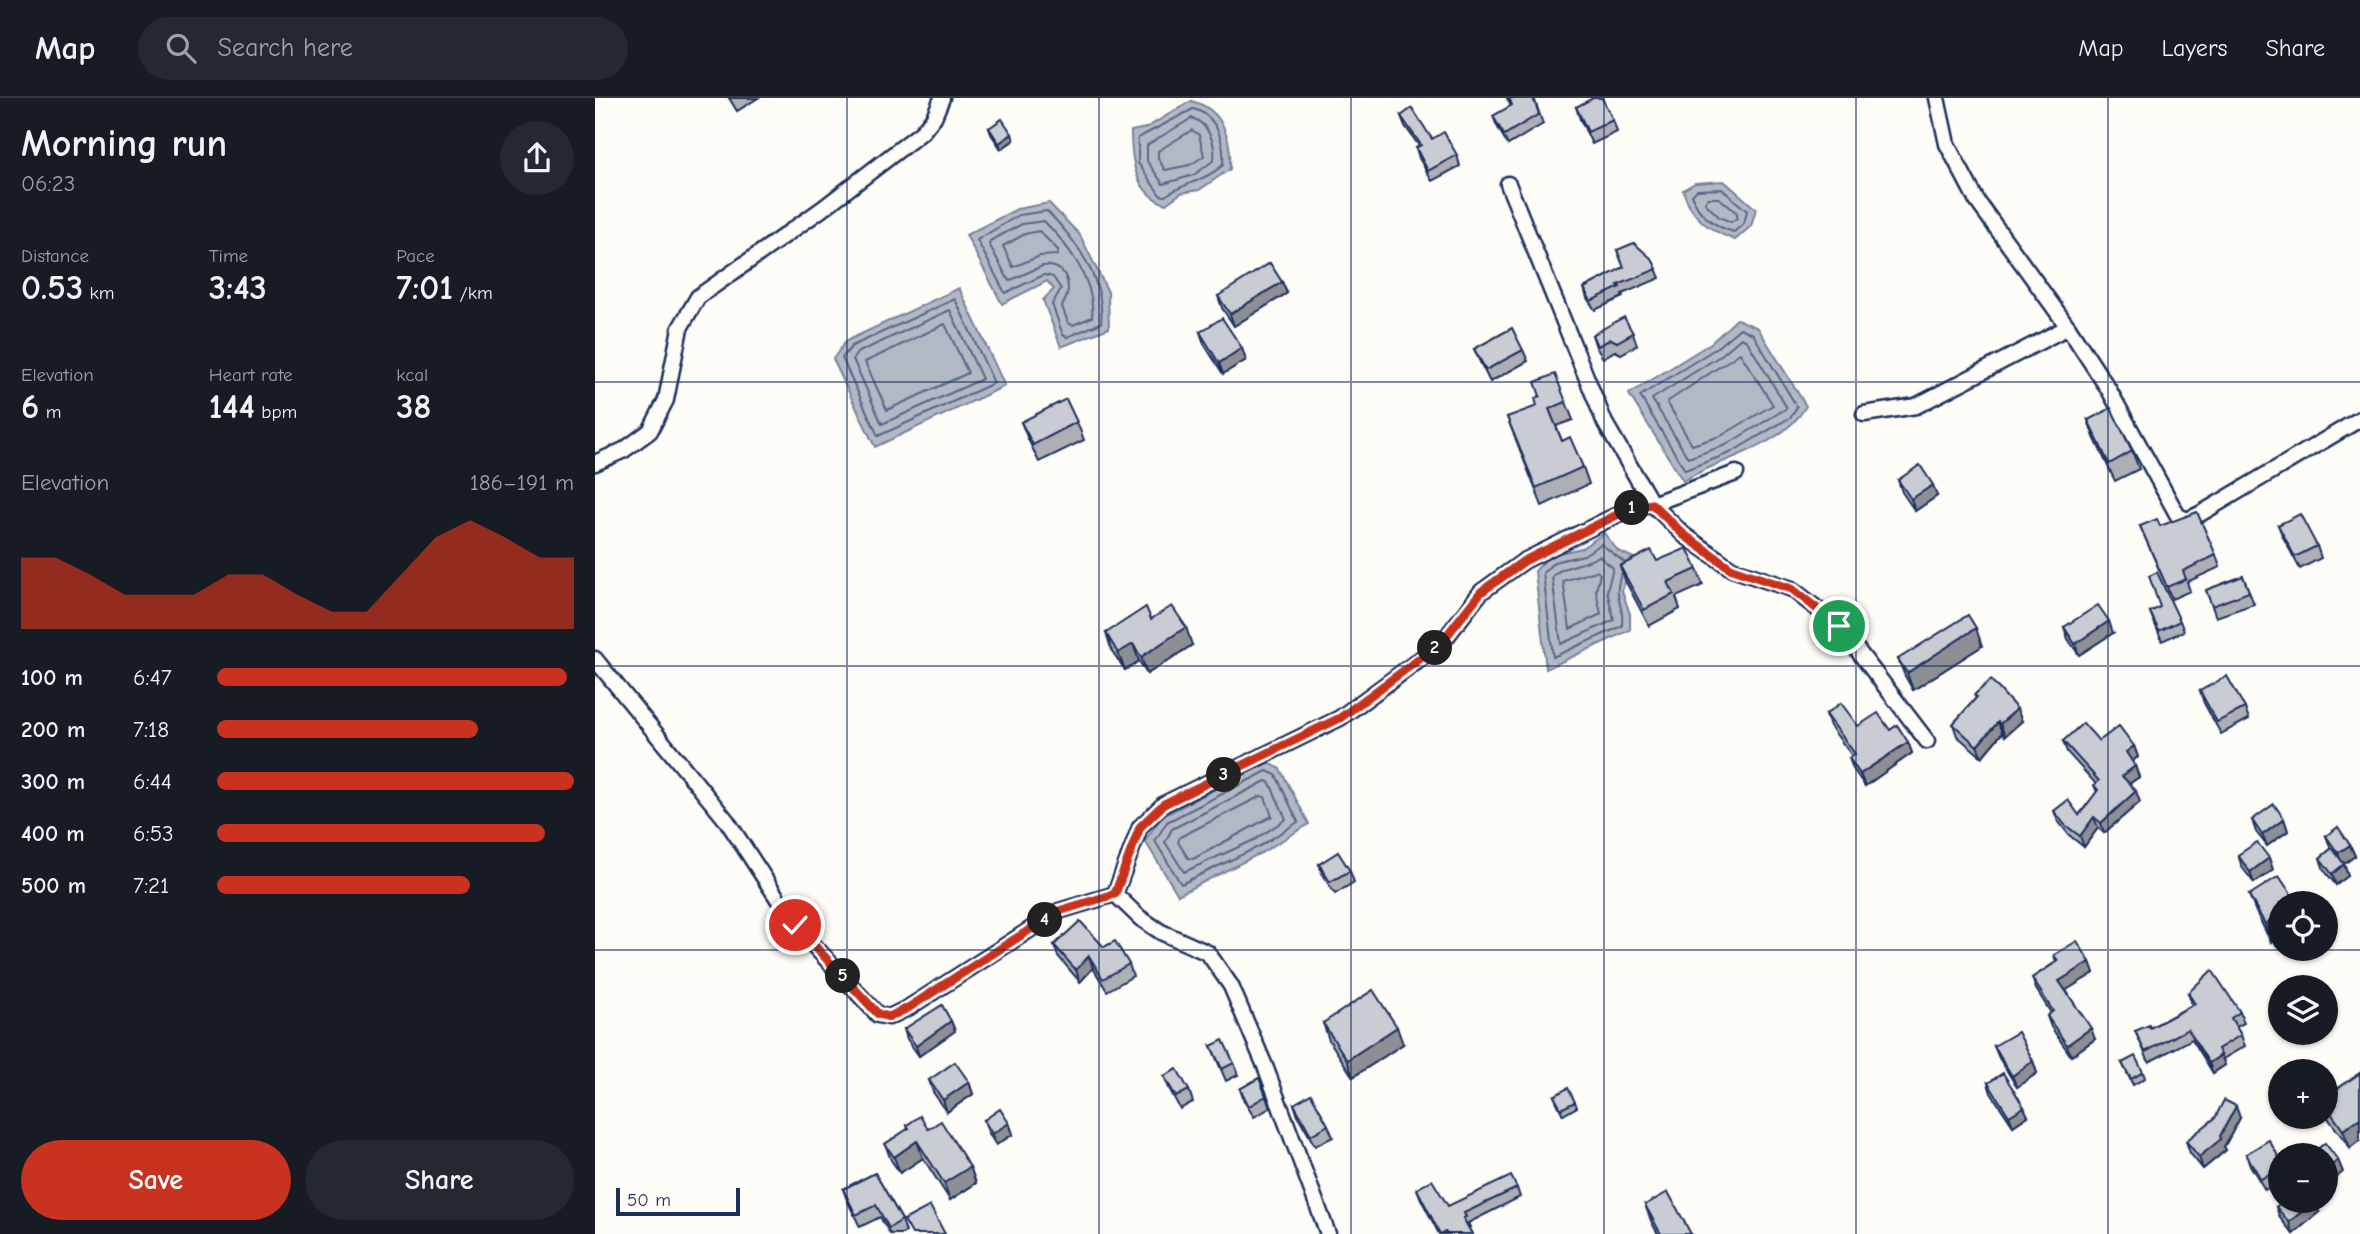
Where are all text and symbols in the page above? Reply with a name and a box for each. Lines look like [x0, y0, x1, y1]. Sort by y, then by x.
search box [138, 17, 628, 80]
text: Map [35, 29, 96, 67]
icon: search [162, 29, 200, 67]
text: Search here [218, 33, 353, 63]
text: Map [2078, 34, 2124, 62]
text: Layers [2162, 34, 2227, 62]
text: Share [2265, 34, 2325, 62]
button: share [500, 121, 574, 195]
text: Morning run [21, 122, 227, 166]
text: 06:23 [21, 170, 75, 197]
text: Distance [21, 245, 89, 267]
text: Time [209, 245, 248, 267]
text: Pace [396, 245, 435, 267]
text: 0.53 [21, 267, 83, 308]
text: 3:43 [209, 267, 267, 308]
text: 7:01 [396, 267, 453, 308]
text: km [83, 282, 114, 304]
text: /km [453, 282, 493, 304]
text: Elevation [21, 364, 94, 386]
text: Heart rate [209, 364, 292, 386]
text: kcal [396, 364, 428, 386]
text: 6 [21, 386, 39, 427]
text: 144 [209, 386, 255, 427]
text: 38 [396, 386, 432, 427]
text: m [39, 401, 61, 423]
text: bpm [255, 401, 297, 423]
text: Elevation [21, 469, 109, 496]
text: 186–191 m [470, 469, 574, 496]
pin: 1 [1615, 490, 1649, 526]
text: 1 [1628, 496, 1635, 518]
pin [1809, 596, 1869, 656]
icon: arrive [1820, 607, 1858, 645]
pin: 2 [1417, 630, 1453, 666]
text: 2 [1430, 636, 1439, 658]
text: 100 m [21, 664, 83, 691]
text: 6:47 [133, 664, 172, 691]
text: 200 m [21, 716, 85, 743]
text: 7:18 [133, 716, 169, 743]
pin: 3 [1207, 758, 1241, 792]
text: 3 [1219, 763, 1228, 785]
text: 300 m [21, 768, 85, 795]
text: 6:44 [133, 768, 172, 795]
text: 400 m [21, 820, 85, 847]
text: 6:53 [133, 820, 174, 847]
text: 500 m [21, 872, 86, 899]
text: 7:21 [133, 872, 169, 899]
map controls [2268, 891, 2338, 1213]
button: locate [2268, 891, 2338, 961]
pin [765, 895, 825, 955]
pin: 4 [1028, 902, 1063, 938]
icon: check [776, 906, 814, 944]
text: 4 [1040, 908, 1049, 930]
pin: 5 [825, 958, 861, 994]
text: 5 [837, 964, 848, 986]
button: layers [2268, 975, 2338, 1045]
button: + [2268, 1059, 2338, 1129]
button: Save [21, 1140, 291, 1220]
button: Share [305, 1140, 574, 1220]
button: − [2268, 1143, 2338, 1213]
scale bar [616, 1185, 740, 1217]
text: 50 m [627, 1189, 671, 1211]

